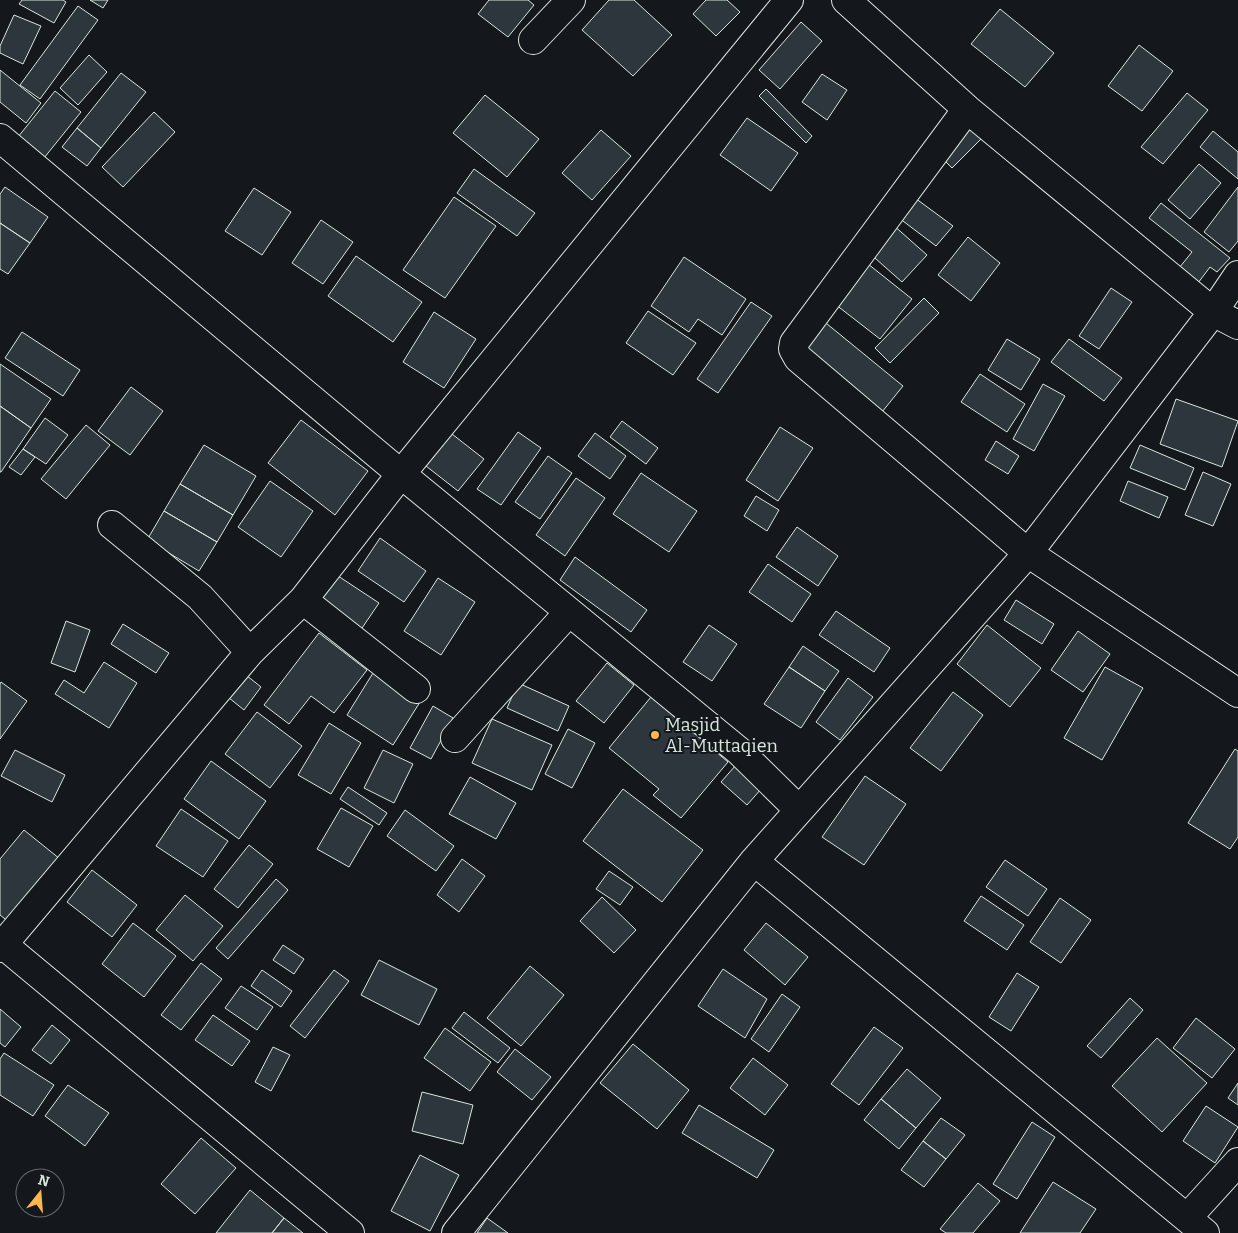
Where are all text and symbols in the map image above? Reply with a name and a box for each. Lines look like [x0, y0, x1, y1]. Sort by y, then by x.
place label: Masjid Al-Muttaqien [665, 714, 779, 757]
marker: Masjid Al-Muttaqien [649, 729, 661, 741]
north arrow [15, 1168, 65, 1218]
text: N [36, 1171, 51, 1191]

